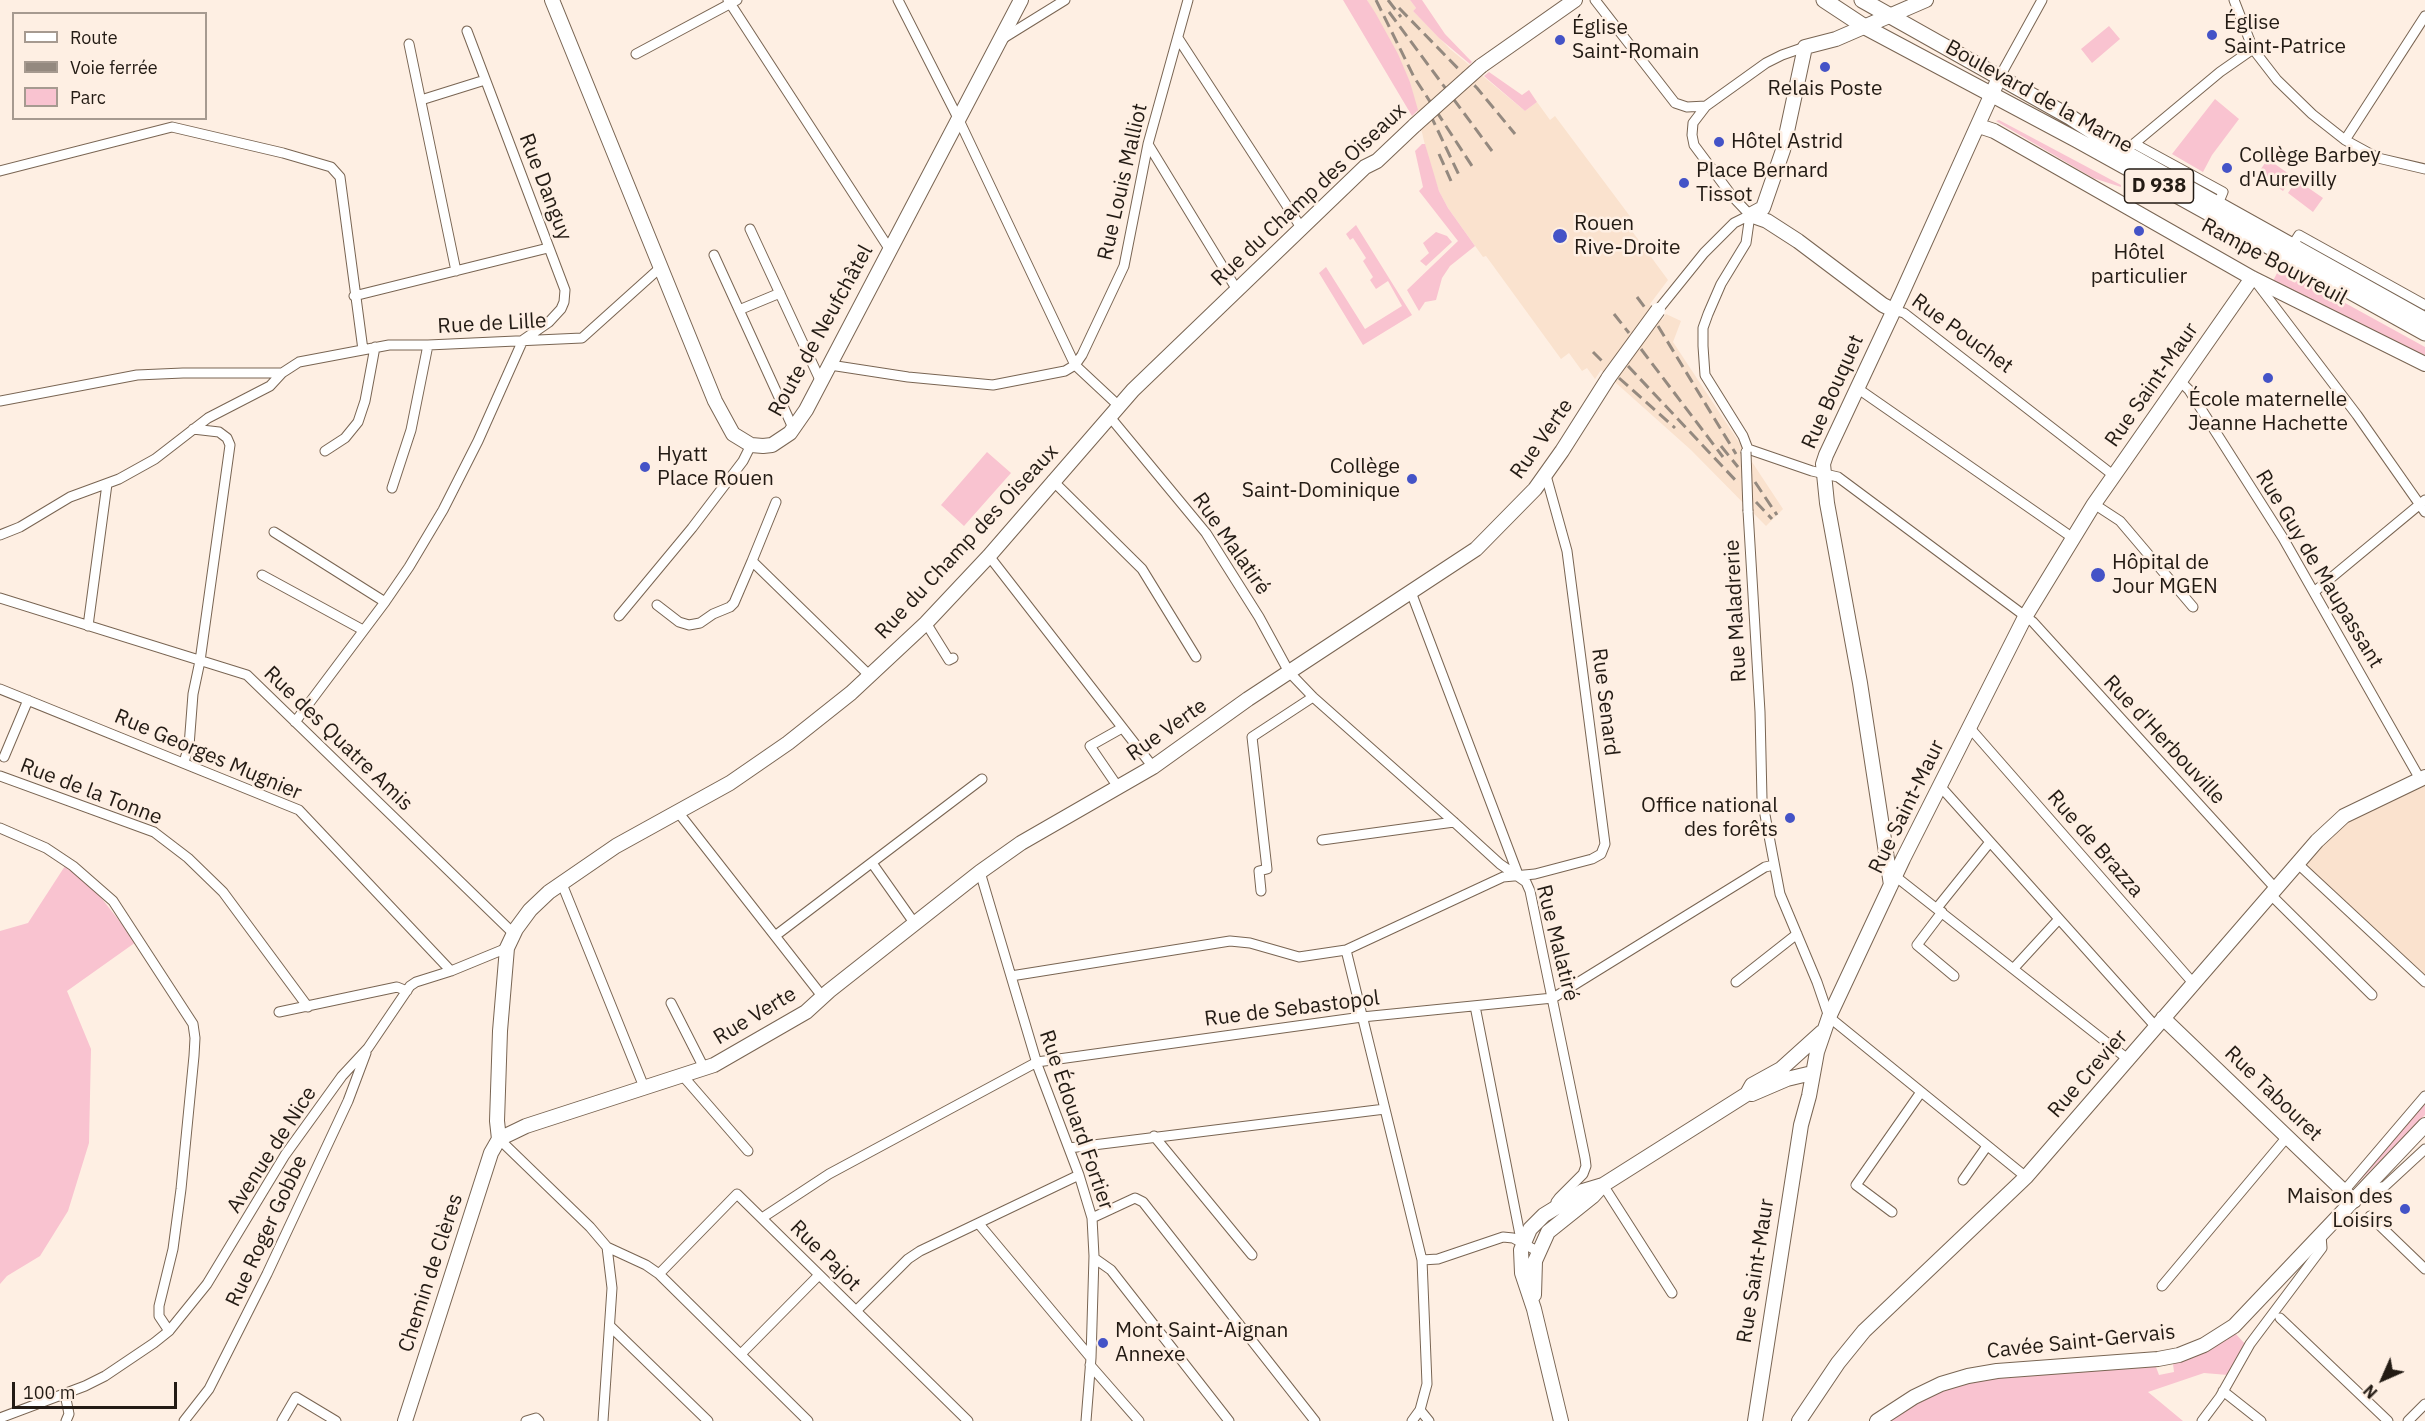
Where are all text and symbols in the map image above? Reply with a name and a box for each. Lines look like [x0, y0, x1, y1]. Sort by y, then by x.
place label: Église Saint-Patrice [2224, 10, 2346, 60]
legend [12, 12, 207, 120]
place label: Église Saint-Romain [1572, 15, 1700, 65]
text: Route [70, 26, 118, 49]
marker: Église Saint-Patrice [2205, 28, 2219, 42]
marker: Église Saint-Romain [1553, 33, 1567, 47]
street label: Boulevard de la Marne [1941, 35, 2137, 159]
text: Voie ferrée [70, 56, 158, 79]
marker: Relais Poste [1818, 60, 1832, 74]
place label: Relais Poste [1768, 76, 1882, 102]
text: Parc [70, 86, 106, 109]
street label: Rue du Champ des Oiseaux [1206, 98, 1412, 292]
street label: Rue Louis Malliot [1093, 101, 1153, 263]
place label: Hôtel Astrid [1731, 129, 1843, 155]
street label: Rue Danguy [513, 130, 577, 244]
marker: Hôtel Astrid [1712, 135, 1726, 149]
place label: Collège Barbey d'Aurevilly [2239, 143, 2381, 193]
place label: Place Bernard Tissot [1696, 158, 1828, 208]
marker: Collège Barbey d'Aurevilly [2220, 161, 2234, 175]
road number: D 938 [2124, 169, 2194, 203]
marker: Place Bernard Tissot [1677, 176, 1691, 190]
place label: Rouen Rive-Droite [1574, 211, 1680, 261]
street label: Rampe Bouvreuil [2197, 213, 2351, 311]
marker: Hôtel particulier [2132, 224, 2146, 238]
marker: Rouen Rive-Droite [1551, 227, 1569, 245]
place label: Hôtel particulier [2091, 240, 2187, 290]
street label: Route de Neufchâtel [763, 241, 879, 421]
street label: Rue Pouchet [1906, 289, 2018, 379]
street label: Rue de Lille [437, 309, 547, 339]
street label: Rue Saint-Maur [2100, 318, 2204, 452]
street label: Rue Bouquet [1797, 331, 1869, 453]
marker: École maternelle Jeanne Hachette [2261, 371, 2275, 385]
place label: École maternelle Jeanne Hachette [2188, 387, 2348, 437]
street label: Rue Verte [1505, 394, 1579, 484]
street label: Rue du Champ des Oiseaux [870, 439, 1064, 645]
place label: Hyatt Place Rouen [657, 442, 774, 492]
place label: Collège Saint-Dominique [1242, 454, 1400, 504]
marker: Hyatt Place Rouen [638, 460, 652, 474]
street label: Rue Guy de Maupassant [2250, 465, 2388, 673]
marker: Collège Saint-Dominique [1405, 472, 1419, 486]
street label: Rue Malatiré [1187, 488, 1275, 600]
street label: Rue Maladrerie [1720, 539, 1752, 683]
place label: Hôpital de Jour MGEN [2112, 550, 2218, 600]
marker: Hôpital de Jour MGEN [2089, 566, 2107, 584]
street label: Rue Senard [1586, 647, 1624, 757]
street label: Rue des Quatre Amis [258, 661, 418, 817]
street label: Rue d'Herbouville [2098, 670, 2230, 810]
street label: Rue Verte [1122, 693, 1212, 767]
street label: Rue Georges Mugnier [111, 704, 305, 806]
street label: Rue Saint-Maur [1864, 736, 1950, 878]
street label: Rue de la Tonne [16, 753, 166, 831]
street label: Rue de Brazza [2042, 785, 2148, 903]
place label: Office national des forêts [1641, 793, 1778, 843]
marker: Office national des forêts [1783, 811, 1797, 825]
street label: Rue Malatiré [1530, 882, 1584, 1004]
street label: Rue Verte [709, 981, 801, 1051]
street label: Rue de Sebastopol [1203, 986, 1381, 1032]
street label: Rue Crevier [2043, 1025, 2133, 1123]
street label: Rue Édouard Fortier [1033, 1027, 1119, 1213]
street label: Rue Tabouret [2219, 1041, 2327, 1147]
street label: Avenue de Nice [222, 1082, 322, 1218]
street label: Rue Roger Gobbe [221, 1151, 313, 1311]
place label: Maison des Loisirs [2287, 1184, 2393, 1234]
street label: Chemin de Clères [393, 1191, 469, 1355]
street label: Rue Saint-Maur [1732, 1197, 1780, 1345]
marker: Maison des Loisirs [2398, 1202, 2412, 1216]
street label: Rue Pajot [784, 1215, 866, 1297]
place label: Mont Saint-Aignan Annexe [1115, 1318, 1288, 1368]
street label: Cavée Saint-Gervais [1986, 1320, 2176, 1364]
marker: Mont Saint-Aignan Annexe [1096, 1336, 1110, 1350]
north arrow [2353, 1349, 2413, 1409]
scale bar [15, 1370, 180, 1408]
text: 100 m [23, 1381, 75, 1404]
text: N [2359, 1381, 2381, 1403]

